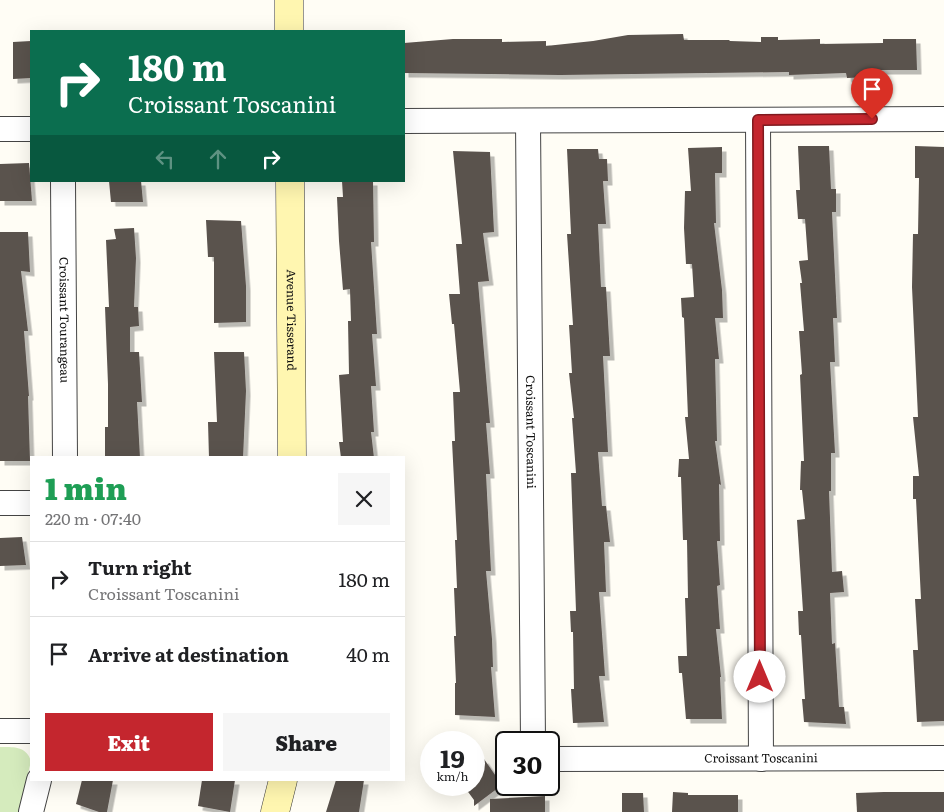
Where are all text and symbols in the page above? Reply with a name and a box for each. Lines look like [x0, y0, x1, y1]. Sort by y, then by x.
text: 180 m [128, 40, 227, 92]
icon: right [45, 50, 110, 115]
pin [851, 68, 893, 119]
icon: arrive [858, 75, 886, 103]
text: Croissant Toscanini [128, 87, 336, 120]
icon: left [151, 145, 179, 173]
icon: ahead [204, 145, 232, 173]
icon: right [257, 145, 285, 173]
street label: Croissant Tourangeau [56, 257, 74, 384]
street label: Avenue Tisserand [283, 269, 301, 371]
street label: Croissant Toscanini [522, 375, 541, 489]
text: 1 min [45, 465, 127, 509]
button: close [338, 473, 390, 525]
text: 220 m · 07:40 [45, 506, 141, 530]
text: Turn right [88, 553, 192, 581]
icon: right [45, 565, 73, 593]
text: 180 m [339, 565, 390, 593]
text: Croissant Toscanini [88, 581, 239, 605]
icon: arrive [45, 640, 73, 668]
text: Arrive at destination [88, 640, 289, 668]
text: 40 m [346, 640, 390, 668]
position arrow [733, 650, 785, 702]
button: Exit [45, 713, 213, 771]
button: Share [223, 713, 390, 771]
speed limit sign: 30 [495, 731, 560, 796]
text: 19 [440, 739, 465, 776]
street label: Croissant Toscanini [704, 748, 818, 767]
text: km/h [437, 767, 468, 785]

